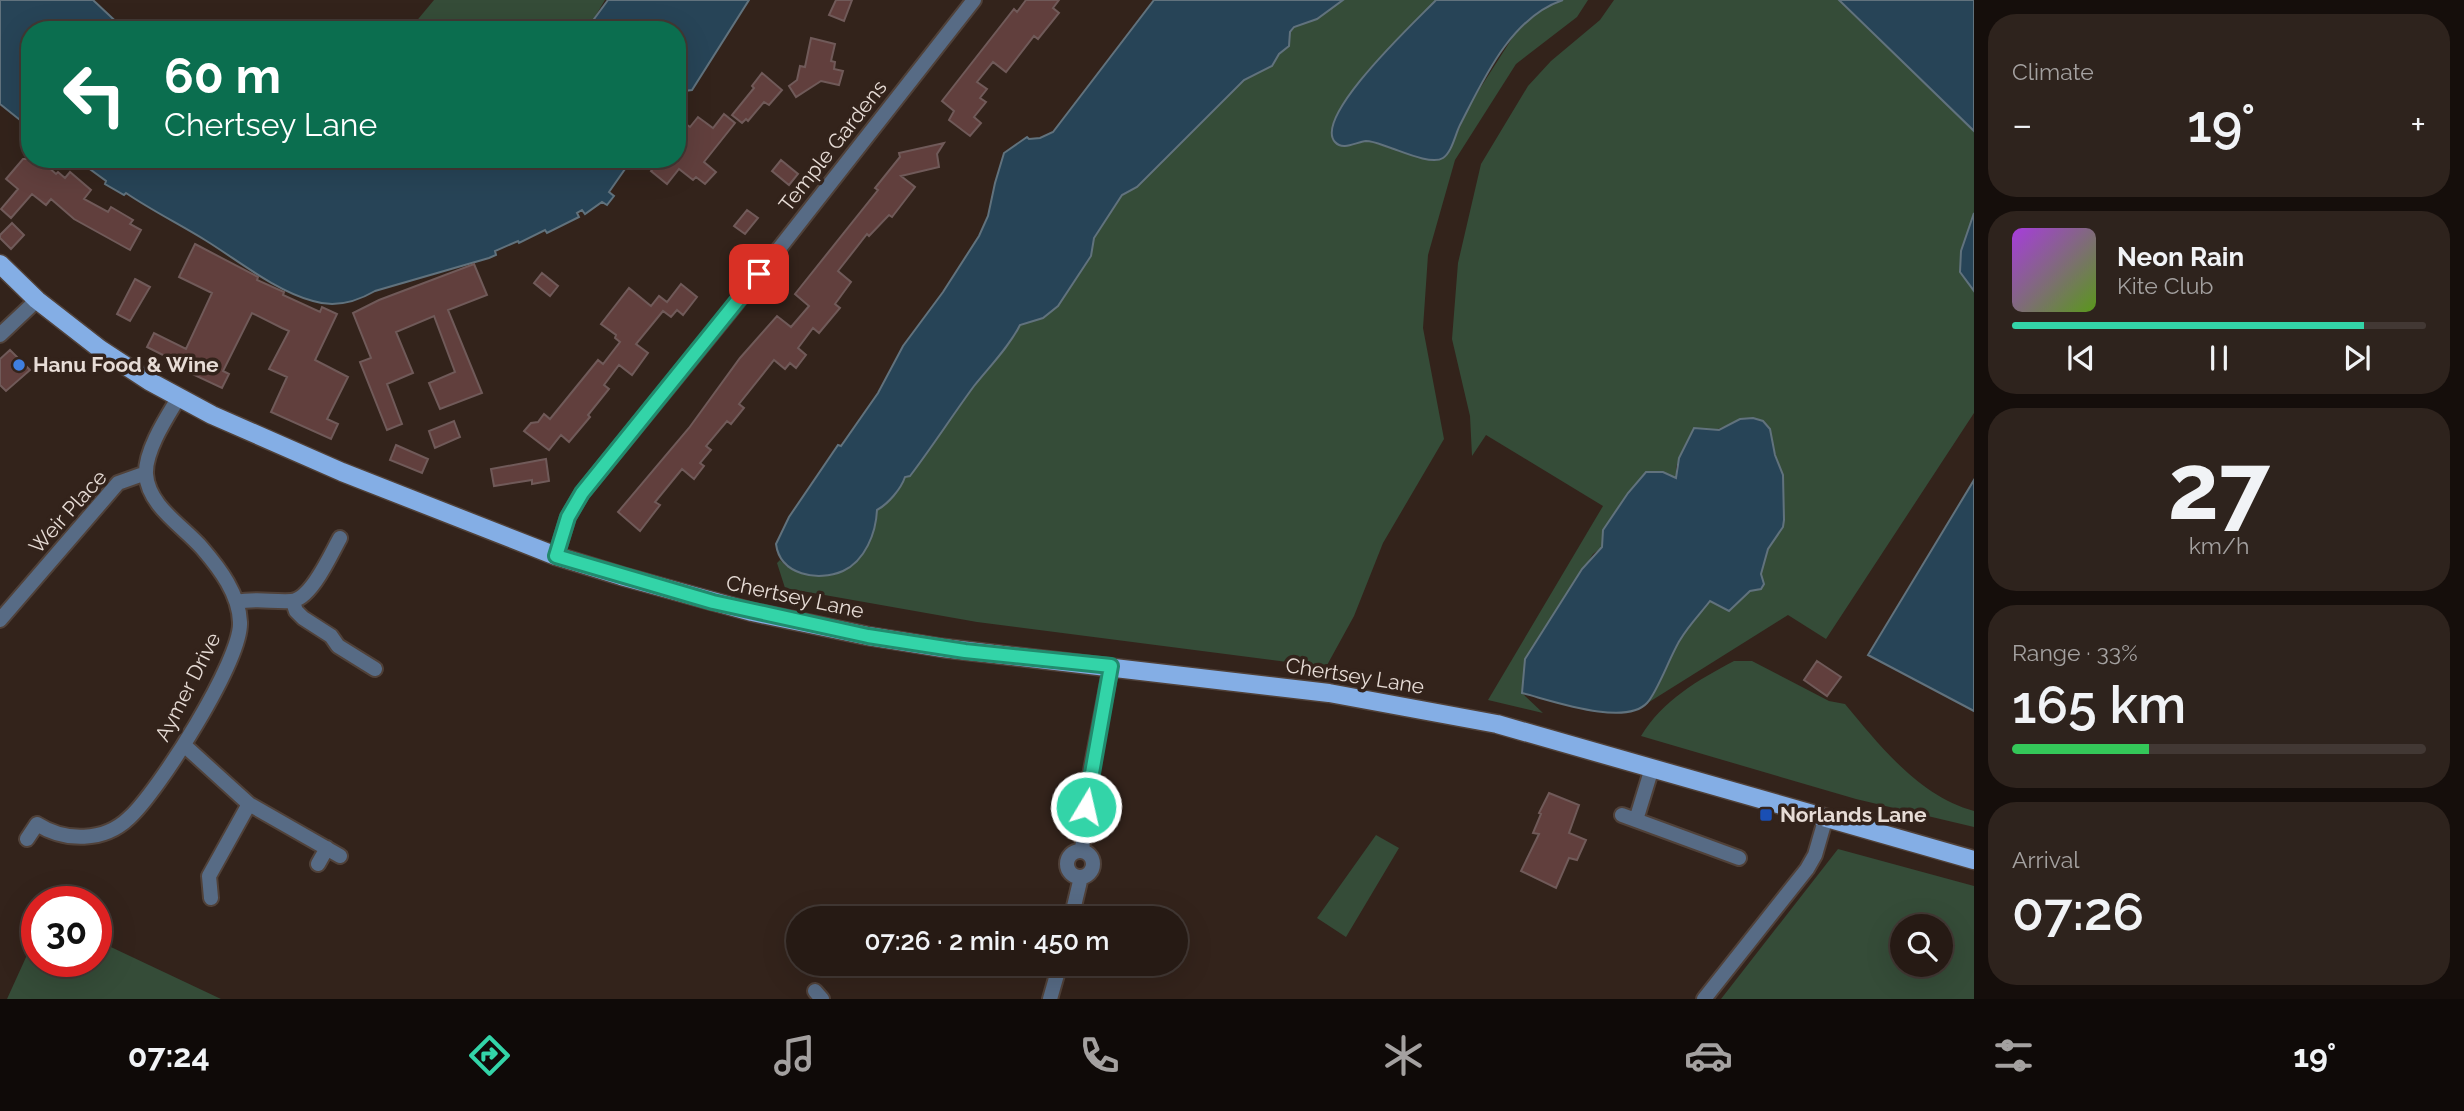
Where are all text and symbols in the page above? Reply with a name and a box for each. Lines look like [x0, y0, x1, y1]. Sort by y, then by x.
text: 60 m [164, 47, 281, 104]
icon: left [49, 49, 140, 140]
text: Climate [2012, 58, 2094, 85]
street label: Temple Gardens [774, 75, 892, 216]
text: 19° [2187, 93, 2255, 154]
text: − [2012, 102, 2032, 147]
text: + [2410, 102, 2426, 147]
text: Chertsey Lane [164, 106, 377, 143]
text: Neon Rain [2117, 242, 2244, 272]
pin [729, 244, 789, 304]
icon: arrive [740, 255, 778, 293]
text: Kite Club [2117, 272, 2214, 299]
icon: previous [2062, 339, 2100, 377]
icon: pause [2200, 339, 2238, 377]
icon: next [2338, 339, 2376, 377]
place label: Hanu Food & Wine [33, 352, 219, 377]
marker: Hanu Food & Wine [11, 357, 27, 373]
text: 27 [2168, 433, 2270, 540]
street label: Weir Place [24, 465, 112, 559]
text: km/h [2189, 532, 2249, 559]
street label: Chertsey Lane [724, 570, 866, 623]
street label: Aymer Drive [149, 628, 226, 745]
text: Range · 33% [2012, 639, 2138, 666]
street label: Chertsey Lane [1284, 652, 1426, 699]
text: 165 km [2012, 674, 2186, 735]
position arrow [1049, 770, 1123, 844]
place label: Norlands Lane [1780, 802, 1927, 827]
marker: Norlands Lane [1758, 807, 1774, 823]
text: Arrival [2012, 846, 2079, 873]
text: 07:26 [2012, 881, 2144, 942]
speed limit sign: 30 [21, 886, 112, 977]
map controls [1890, 914, 1953, 977]
button: search [1890, 914, 1953, 977]
text: 07:26 · 2 min · 450 m [865, 926, 1109, 956]
icon: directions [465, 1031, 514, 1080]
icon: music [770, 1031, 819, 1080]
icon: phone [1075, 1031, 1124, 1080]
icon: climate [1379, 1031, 1428, 1080]
icon: car [1684, 1031, 1733, 1080]
icon: filters [1989, 1031, 2038, 1080]
text: 07:24 [128, 1037, 210, 1074]
text: 19° [2293, 1037, 2336, 1074]

